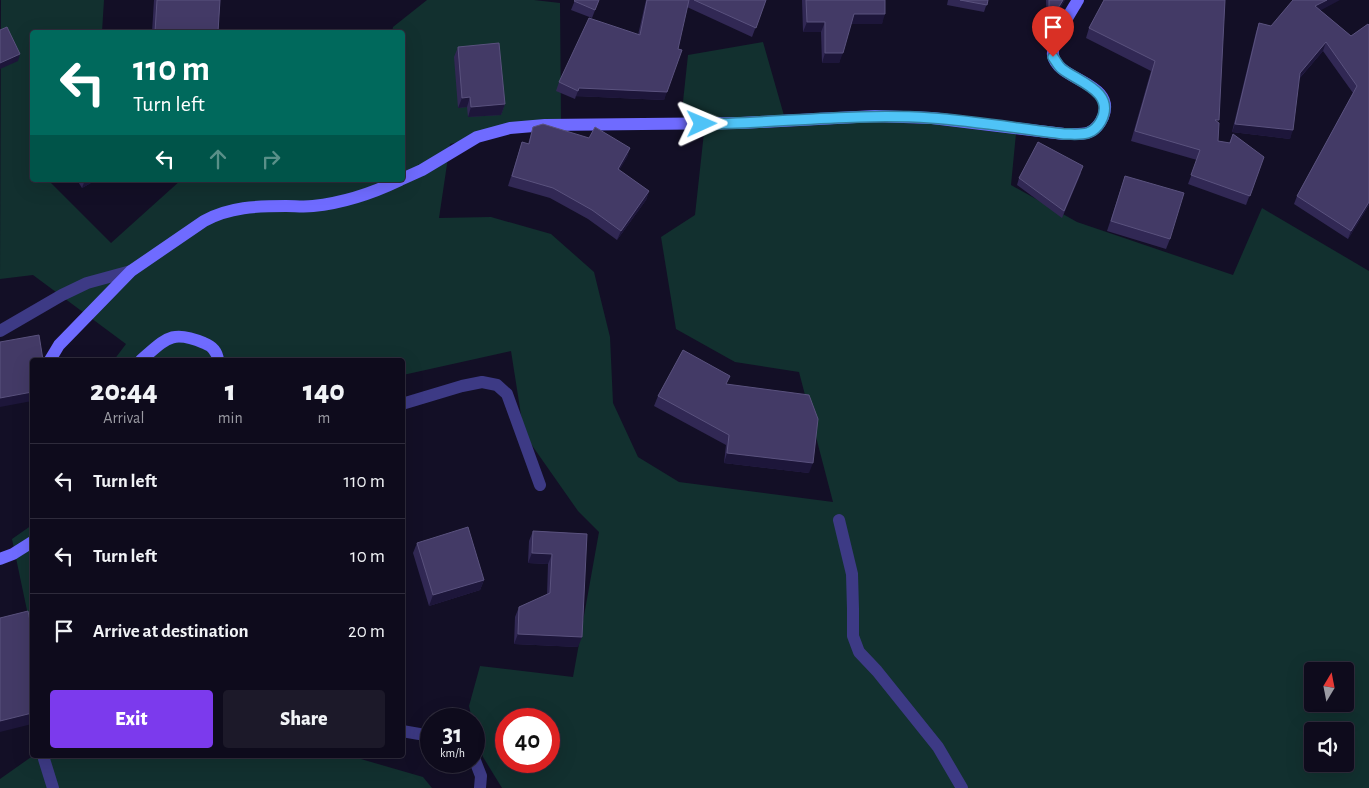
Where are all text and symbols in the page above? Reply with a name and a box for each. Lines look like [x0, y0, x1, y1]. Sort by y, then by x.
pin [1032, 6, 1074, 57]
icon: arrive [1039, 13, 1067, 41]
icon: left [50, 50, 115, 115]
text: 110 m [133, 52, 210, 87]
text: Turn left [133, 93, 205, 115]
position arrow [675, 97, 727, 149]
icon: left [151, 145, 179, 173]
icon: ahead [204, 145, 232, 173]
icon: right [257, 145, 285, 173]
text: 20:44 [90, 376, 158, 406]
text: 1 [225, 376, 236, 406]
text: 140 [303, 376, 345, 406]
text: Arrival [103, 410, 144, 426]
text: min [218, 410, 243, 426]
text: m [317, 410, 330, 426]
icon: left [50, 467, 78, 495]
text: Turn left [93, 472, 157, 491]
text: 110 m [344, 472, 385, 491]
icon: left [50, 542, 78, 570]
text: Turn left [93, 547, 157, 566]
text: 10 m [350, 547, 385, 566]
icon: arrive [50, 617, 78, 645]
text: Arrive at destination [93, 622, 249, 641]
text: 20 m [348, 622, 385, 641]
north arrow [1304, 662, 1354, 712]
map controls [1304, 662, 1354, 772]
button: Exit [50, 690, 213, 748]
button: Share [223, 690, 385, 748]
speed limit sign: 40 [495, 708, 560, 773]
text: 31 [443, 722, 462, 747]
button: sound [1304, 722, 1354, 772]
text: km/h [440, 747, 465, 759]

